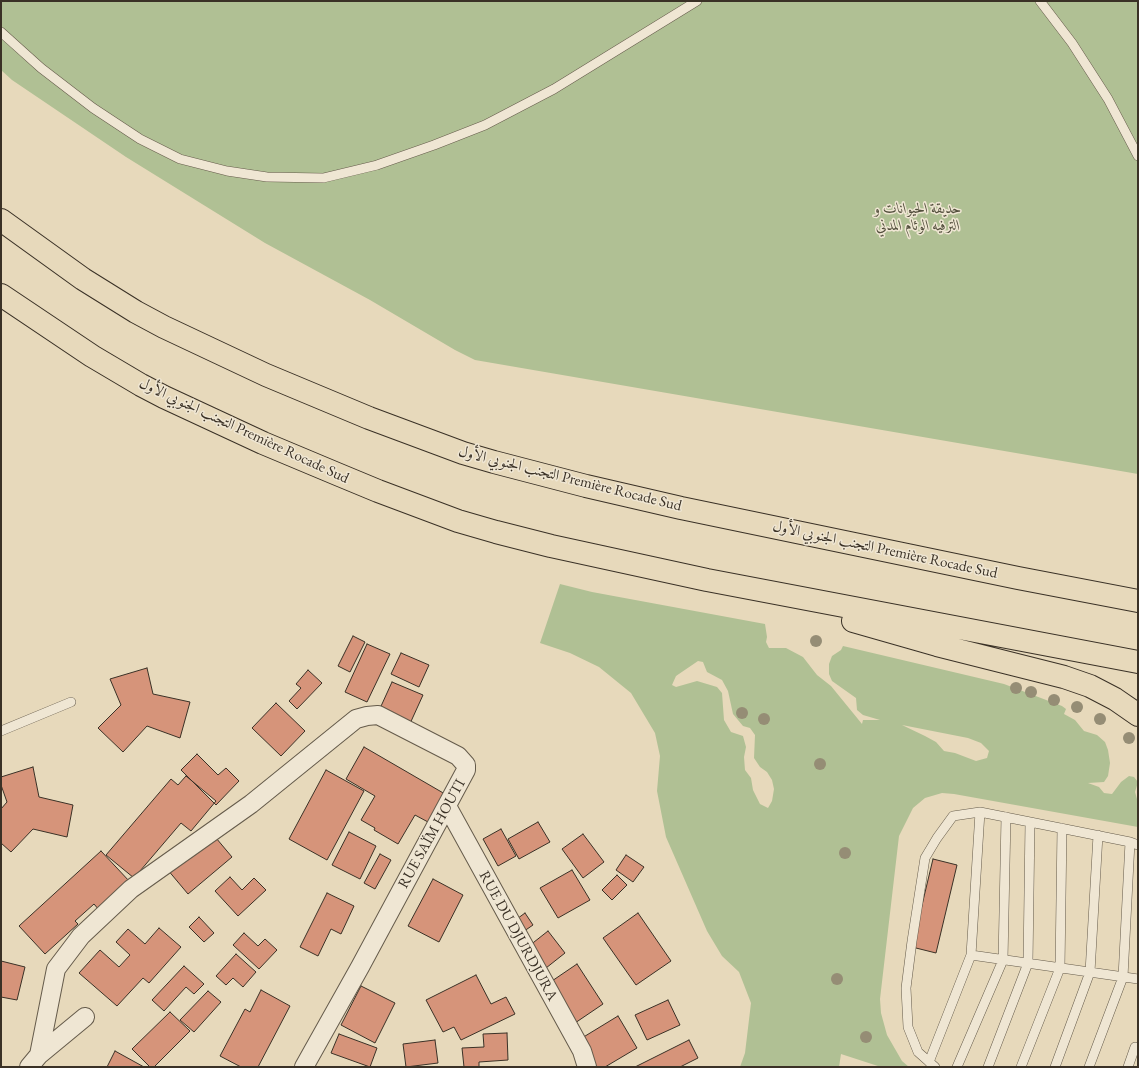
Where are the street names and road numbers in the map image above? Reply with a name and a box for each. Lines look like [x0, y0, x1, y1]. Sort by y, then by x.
street label: التجنب الجنوبي الأول Première Rocade Sud [136, 374, 352, 488]
street label: التجنب الجنوبي الأول Première Rocade Sud [457, 443, 683, 515]
street label: التجنب الجنوبي الأول Première Rocade Sud [771, 517, 999, 583]
street label: RUE SAÏM HOUTI [395, 776, 469, 892]
street label: RUE DU DJURDJURA [475, 868, 561, 1004]

